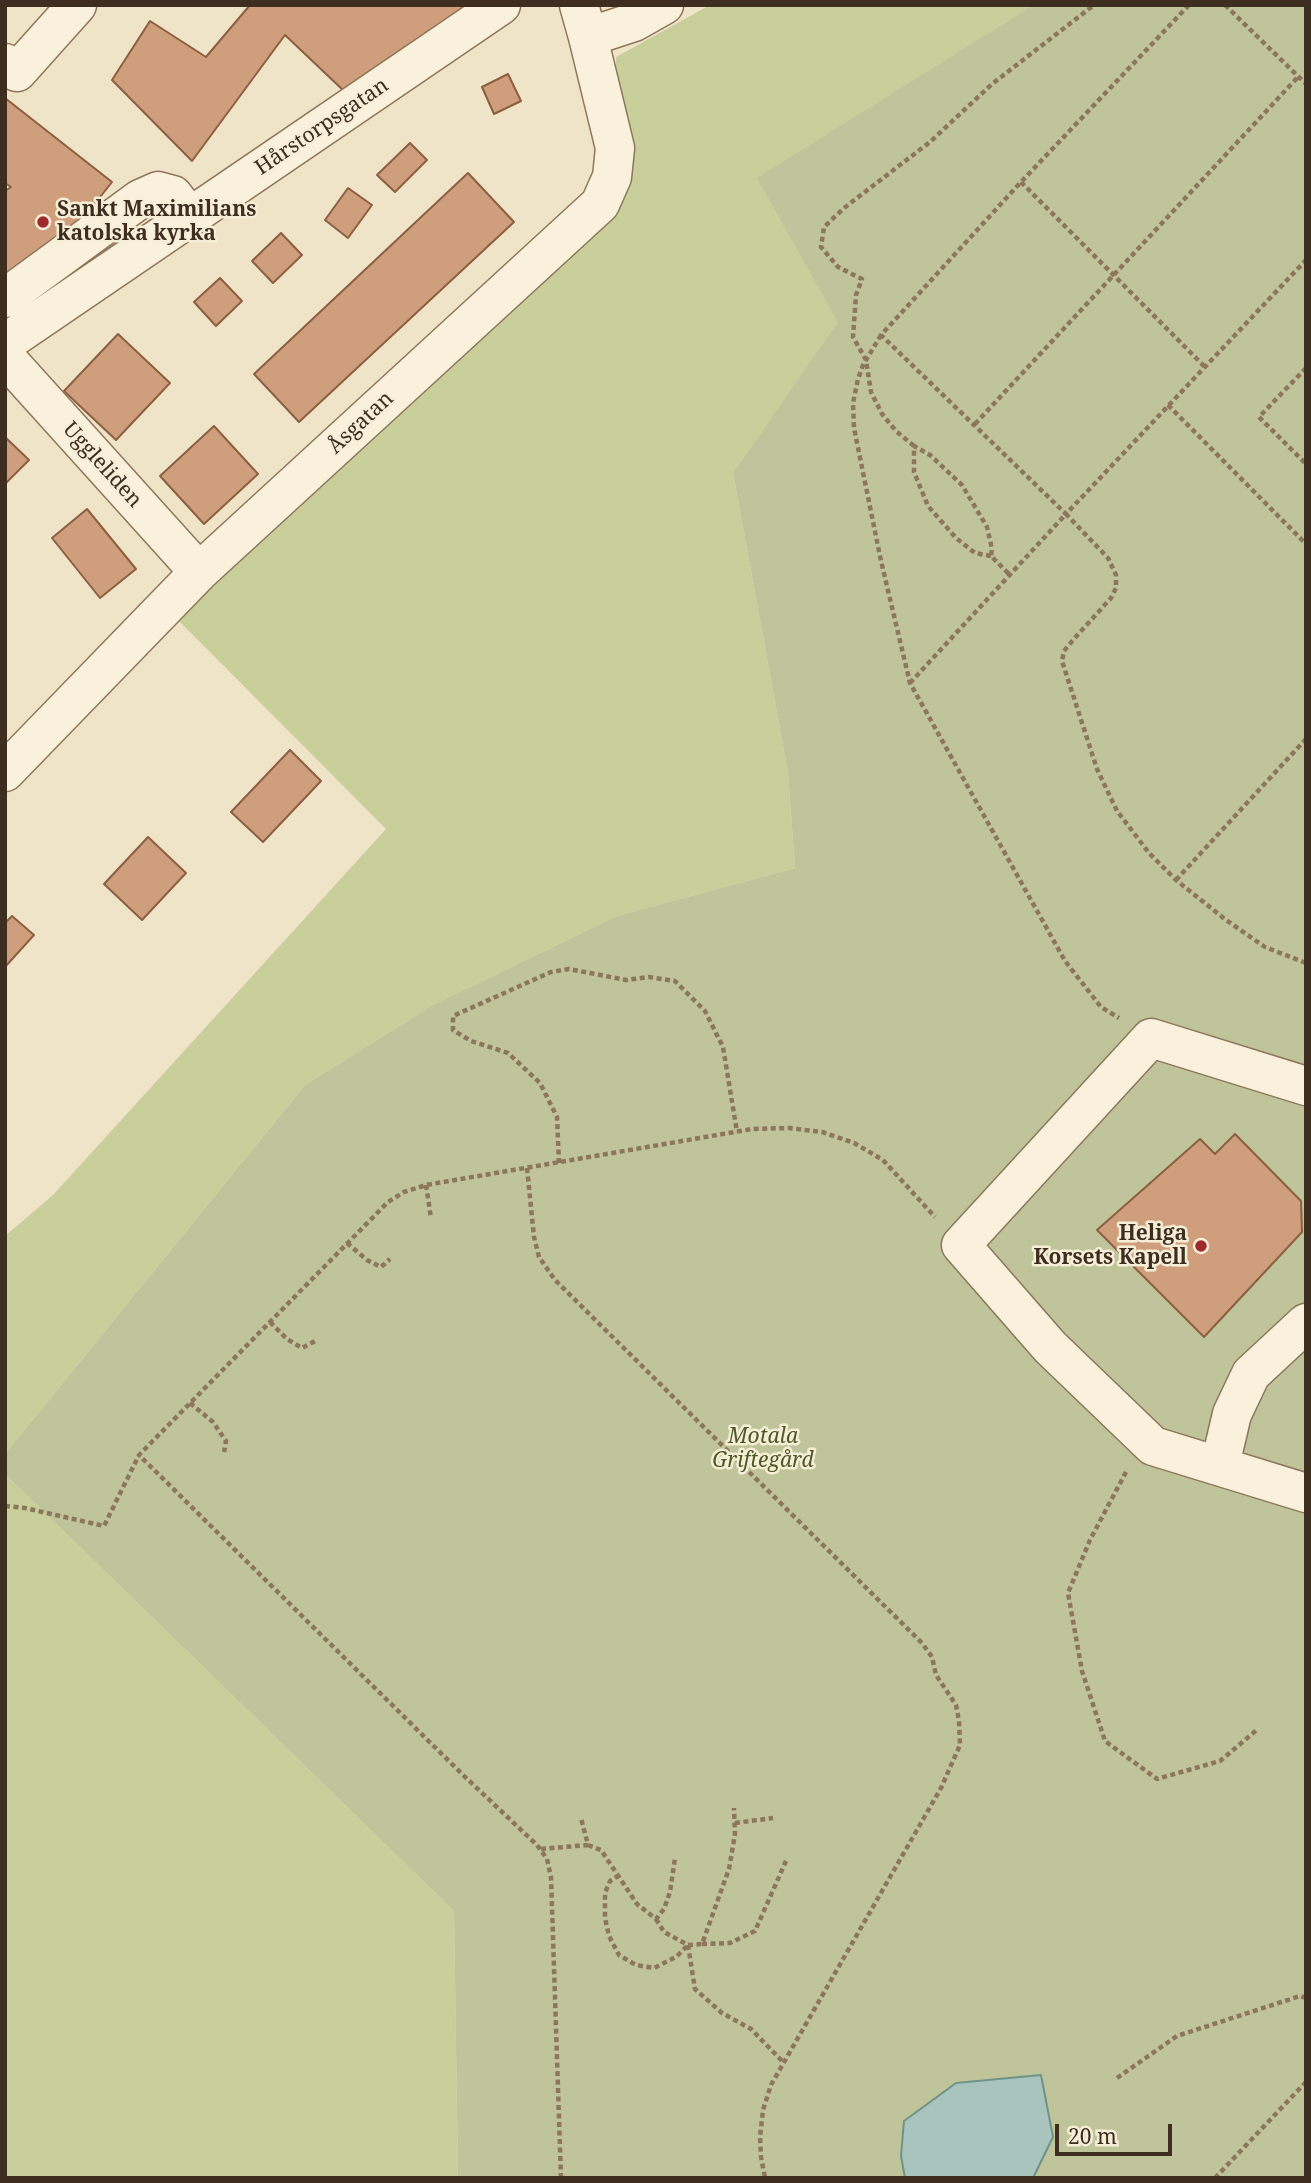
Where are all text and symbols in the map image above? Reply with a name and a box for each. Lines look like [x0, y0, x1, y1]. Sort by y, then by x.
street label: Hårstorpsgatan [251, 73, 393, 181]
place label: Sankt Maximilians katolska kyrka [57, 197, 256, 247]
marker: Sankt Maximilians katolska kyrka [35, 214, 51, 230]
street label: Åsgatan [323, 386, 399, 460]
street label: Uggleliden [57, 417, 147, 513]
place label: Heliga Korsets Kapell [1034, 1221, 1187, 1271]
marker: Heliga Korsets Kapell [1193, 1238, 1209, 1254]
park label: Motala Griftegård [712, 1424, 814, 1474]
scale bar [1059, 2110, 1176, 2154]
text: 20 m [1068, 2122, 1117, 2150]

